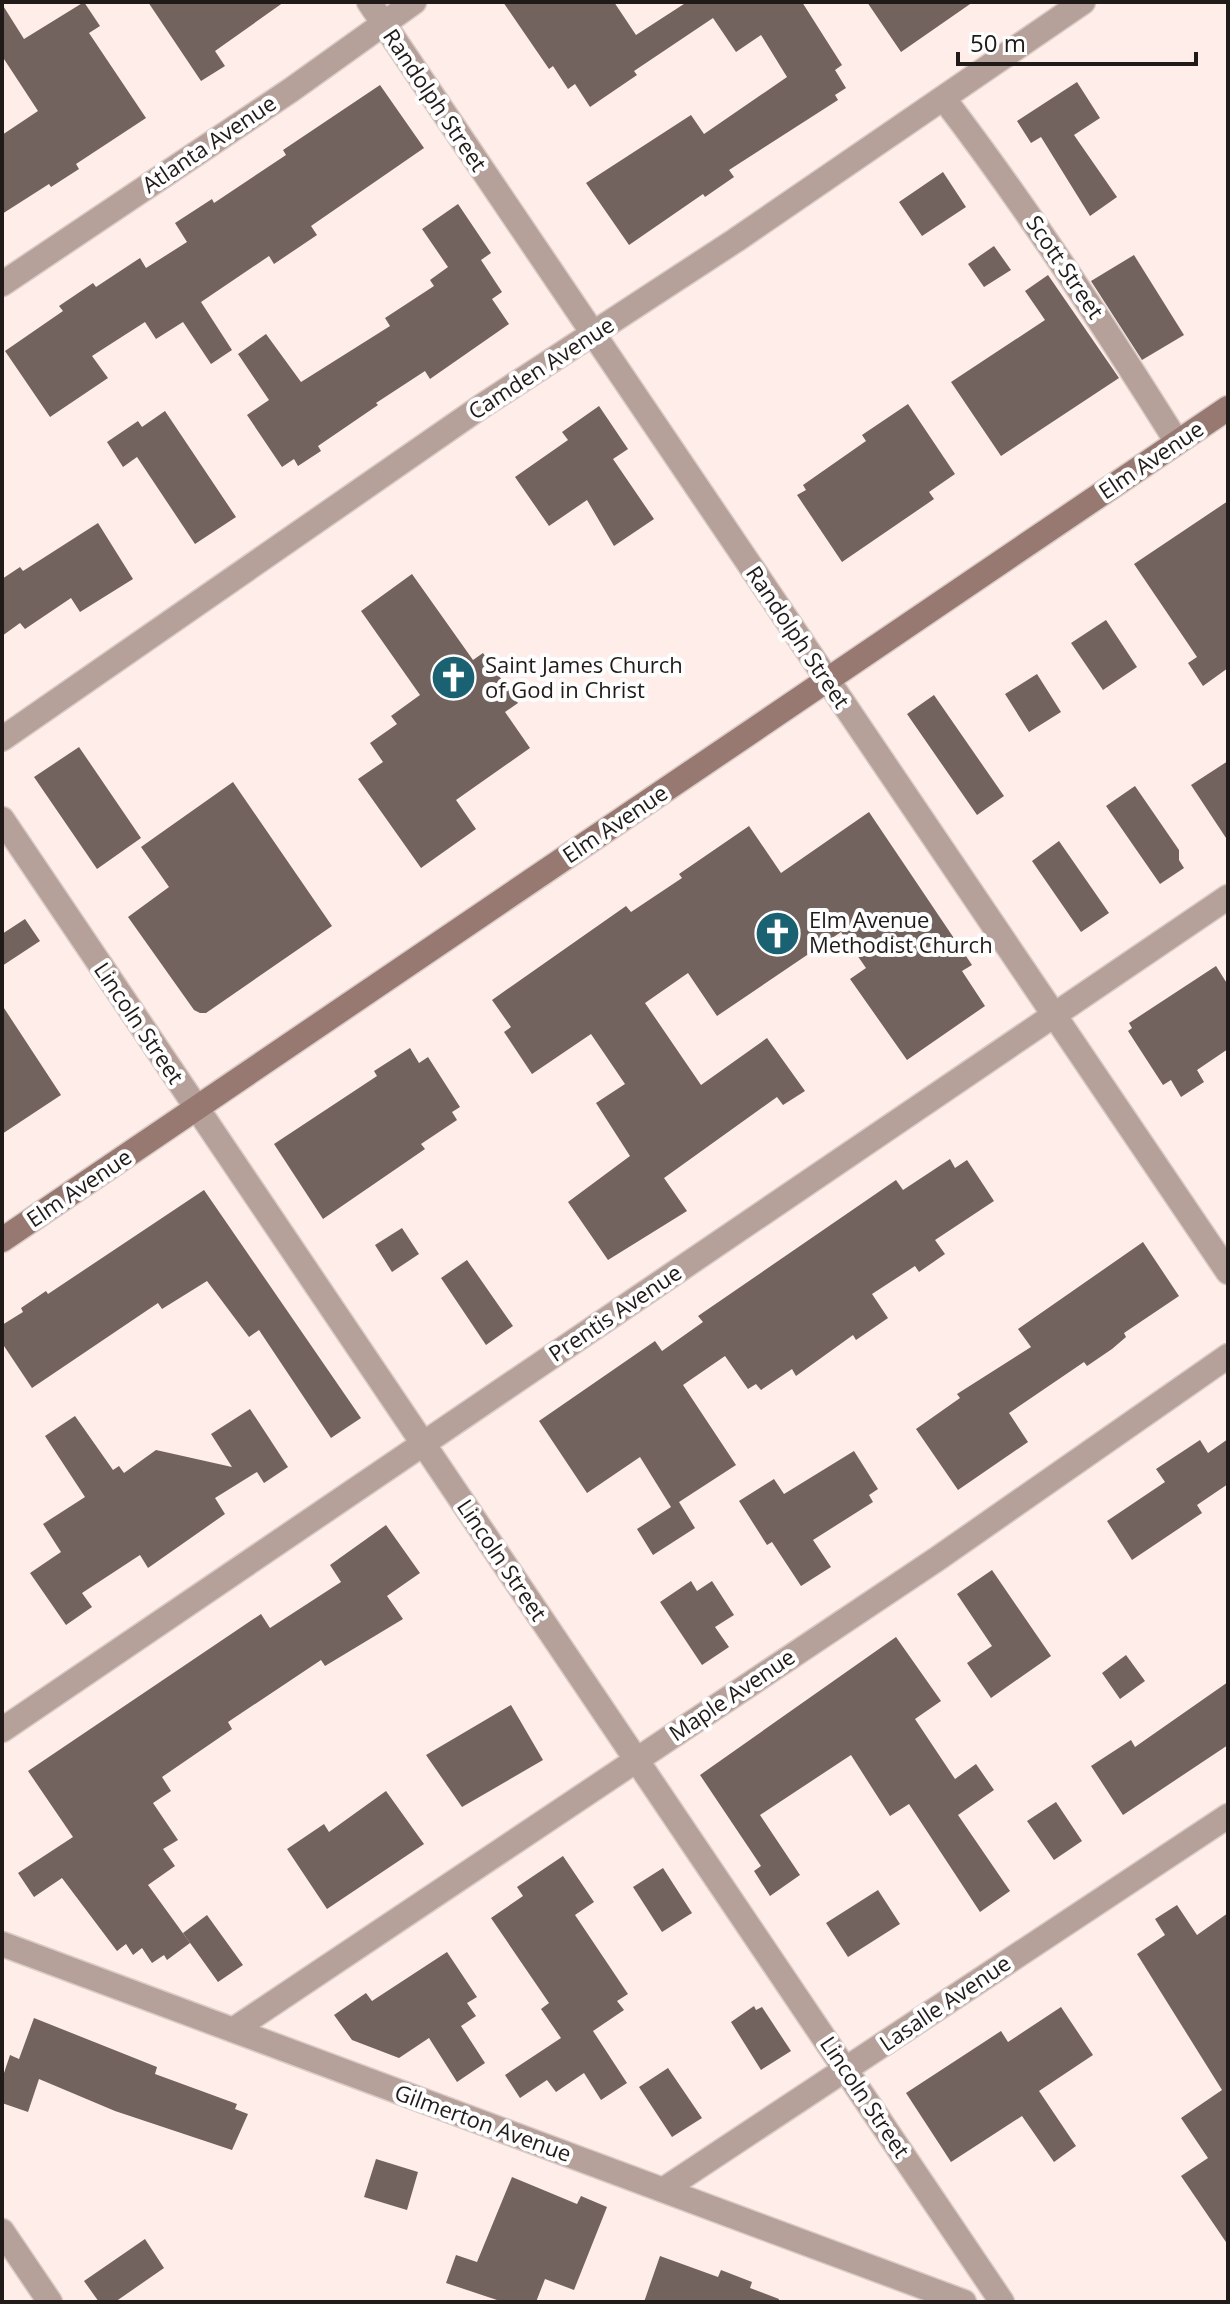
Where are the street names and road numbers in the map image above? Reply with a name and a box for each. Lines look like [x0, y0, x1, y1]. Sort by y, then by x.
street label: Randolph Street [377, 22, 495, 177]
street label: Atlanta Avenue [136, 87, 281, 199]
street label: Scott Street [1020, 209, 1112, 324]
street label: Camden Avenue [462, 309, 619, 426]
street label: Elm Avenue [1092, 413, 1209, 505]
street label: Randolph Street [740, 559, 858, 714]
street label: Elm Avenue [556, 777, 673, 869]
street label: Lincoln Street [88, 956, 192, 1089]
street label: Elm Avenue [20, 1141, 137, 1233]
street label: Prentis Avenue [542, 1257, 687, 1368]
street label: Lincoln Street [451, 1493, 555, 1626]
street label: Maple Avenue [663, 1641, 800, 1747]
street label: Lasalle Avenue [873, 1947, 1016, 2057]
street label: Lincoln Street [814, 2030, 918, 2163]
street label: Gilmerton Avenue [391, 2076, 576, 2168]

